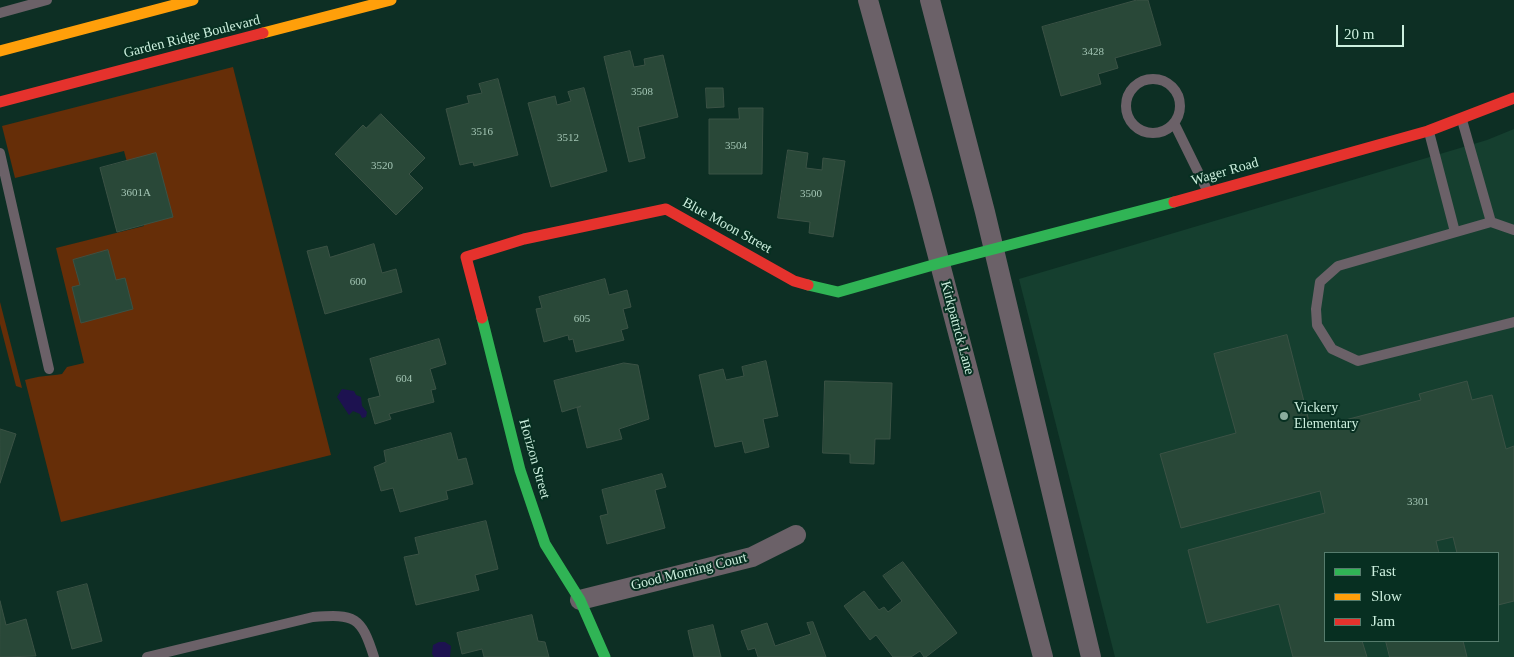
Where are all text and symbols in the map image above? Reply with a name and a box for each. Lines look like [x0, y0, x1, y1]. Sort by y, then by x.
street label: Garden Ridge Boulevard [122, 12, 262, 62]
scale bar [1339, 15, 1406, 47]
text: 20 m [1344, 26, 1374, 42]
house number: 3428 [1082, 45, 1104, 59]
house number: 3508 [631, 85, 653, 99]
house number: 3516 [471, 125, 493, 139]
house number: 3512 [557, 131, 579, 145]
house number: 3504 [725, 139, 747, 153]
street label: Wager Road [1189, 154, 1261, 190]
house number: 3520 [371, 159, 393, 173]
house number: 3601A [121, 186, 151, 200]
house number: 3500 [800, 187, 822, 201]
street label: Blue Moon Street [679, 195, 775, 257]
house number: 600 [350, 275, 366, 289]
street label: Kirkpatrick Lane [936, 279, 978, 377]
house number: 605 [574, 312, 590, 326]
house number: 604 [396, 372, 412, 386]
place label: Vickery Elementary [1294, 400, 1359, 432]
marker: Vickery Elementary [1278, 410, 1290, 422]
street label: Horizon Street [515, 417, 553, 501]
house number: 3301 [1407, 495, 1429, 509]
street label: Good Morning Court [629, 549, 749, 595]
legend [1324, 552, 1499, 642]
text: Fast [1371, 563, 1396, 579]
text: Slow [1371, 588, 1402, 604]
text: Jam [1371, 613, 1395, 629]

